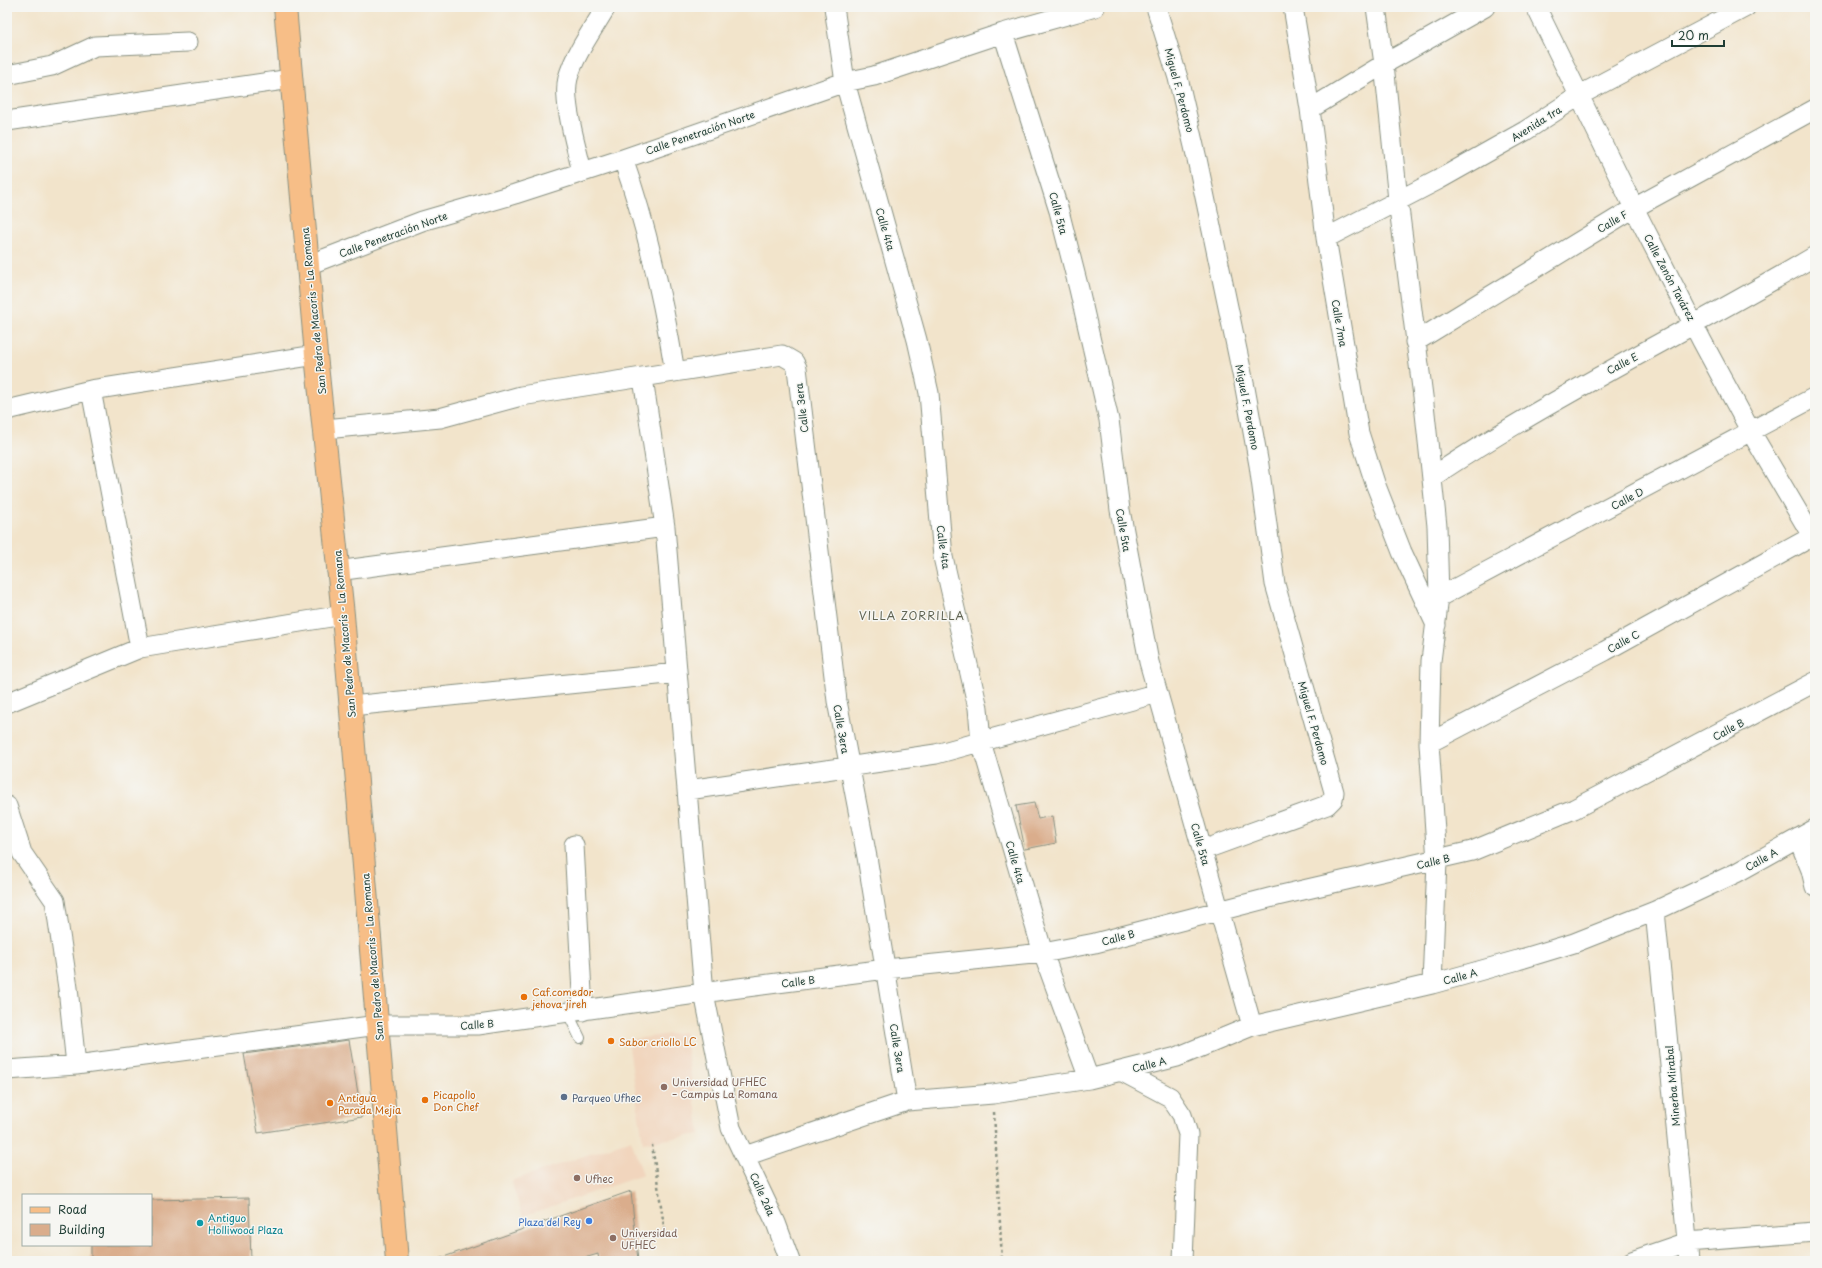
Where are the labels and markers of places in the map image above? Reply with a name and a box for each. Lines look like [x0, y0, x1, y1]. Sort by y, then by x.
place label: Caf.comedor jehova jireh [531, 984, 593, 1011]
marker: Caf.comedor jehova jireh [519, 992, 529, 1002]
place label: Sabor criollo LC [619, 1034, 697, 1049]
marker: Sabor criollo LC [606, 1036, 616, 1046]
place label: Universidad UFHEC – Campus La Romana [672, 1074, 778, 1101]
marker: Universidad UFHEC – Campus La Romana [659, 1082, 669, 1092]
place label: Picapollo Don Chef [433, 1087, 480, 1114]
place label: Antigua Parada Mejia [338, 1090, 402, 1117]
place label: Parqueo Ufhec [572, 1090, 641, 1105]
marker: Parqueo Ufhec [559, 1092, 569, 1102]
marker: Picapollo Don Chef [420, 1095, 430, 1105]
marker: Antigua Parada Mejia [325, 1098, 335, 1108]
place label: Ufhec [585, 1171, 613, 1186]
marker: Ufhec [572, 1173, 582, 1183]
place label: Antiguo Holliwood Plaza [208, 1210, 284, 1237]
place label: Plaza del Rey [518, 1214, 581, 1229]
marker: Plaza del Rey [584, 1216, 594, 1226]
marker: Antiguo Holliwood Plaza [195, 1218, 205, 1228]
place label: Universidad UFHEC [621, 1225, 677, 1252]
marker: Universidad UFHEC [608, 1233, 618, 1243]

